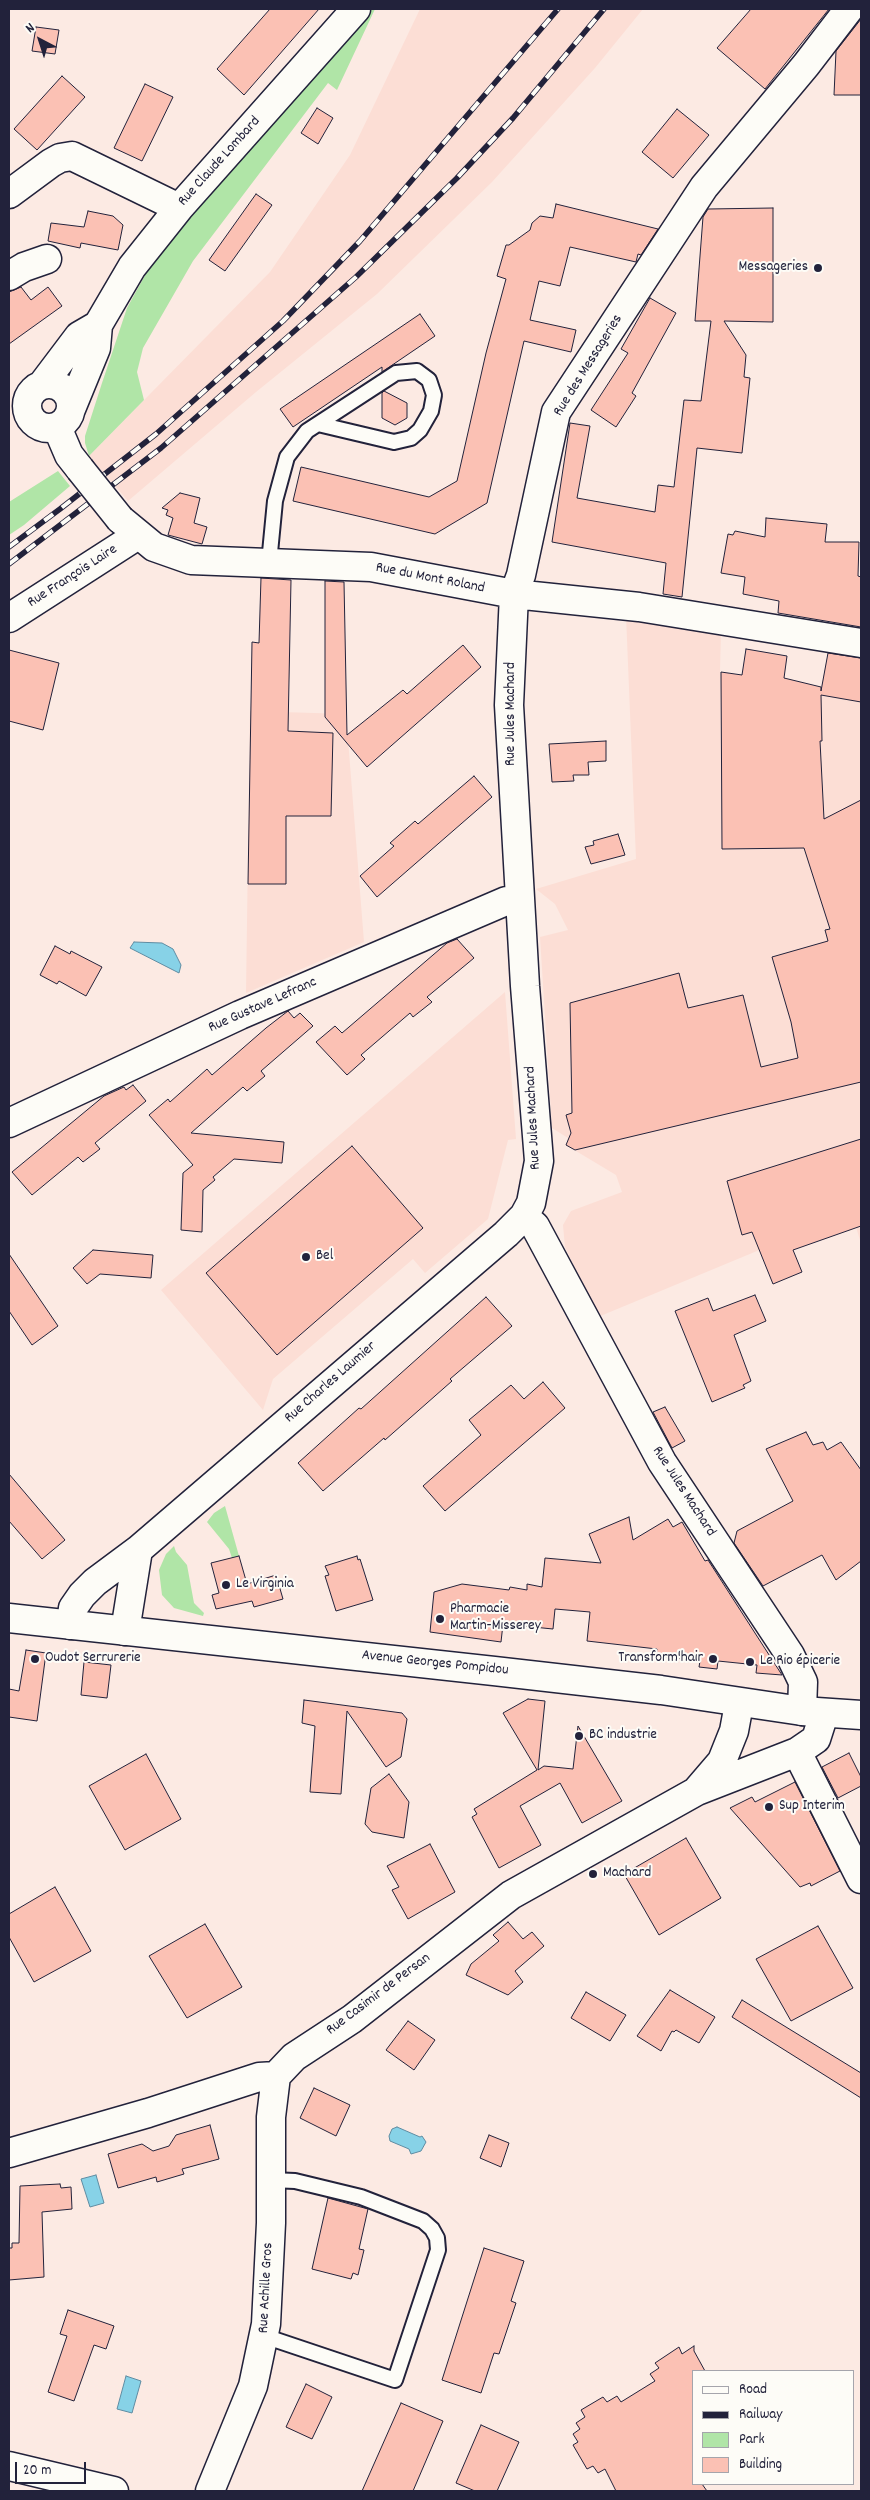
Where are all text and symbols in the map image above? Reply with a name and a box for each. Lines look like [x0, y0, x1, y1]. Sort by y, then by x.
north arrow [15, 15, 65, 65]
text: N [21, 19, 39, 38]
street label: Rue Claude Lombard [175, 113, 265, 211]
place label: Messageries [739, 259, 808, 277]
marker: Messageries [812, 262, 824, 274]
street label: Rue des Messageries [550, 312, 628, 420]
street label: Rue François Laire [25, 541, 121, 613]
street label: Rue du Mont Roland [374, 560, 486, 598]
street label: Rue Jules Machard [503, 662, 521, 766]
street label: Rue Gustave Lefranc [206, 974, 320, 1038]
street label: Rue Jules Machard [522, 1066, 546, 1170]
place label: Bel [316, 1248, 333, 1266]
marker: Bel [300, 1251, 312, 1263]
street label: Rue Charles Laumier [282, 1338, 380, 1428]
street label: Rue Jules Machard [647, 1443, 719, 1541]
place label: Le Virginia [236, 1576, 294, 1594]
marker: Le Virginia [220, 1579, 232, 1591]
place label: Pharmacie Martin-Misserey [450, 1601, 541, 1636]
marker: Pharmacie Martin-Misserey [434, 1613, 446, 1625]
street label: Avenue Georges Pompidou [361, 1647, 509, 1681]
place label: Oudot Serrurerie [45, 1650, 141, 1668]
place label: Transform'hair [618, 1650, 703, 1668]
marker: Oudot Serrurerie [29, 1653, 41, 1665]
marker: Transform'hair [707, 1653, 719, 1665]
place label: Le Rio épicerie [760, 1653, 840, 1671]
marker: Le Rio épicerie [744, 1656, 756, 1668]
place label: BC industrie [589, 1727, 657, 1745]
marker: BC industrie [573, 1730, 585, 1742]
place label: Sup Interim [779, 1798, 845, 1816]
marker: Sup Interim [763, 1801, 775, 1813]
place label: Machard [603, 1865, 651, 1883]
marker: Machard [587, 1868, 599, 1880]
street label: Rue Casimir de Persan [323, 1950, 435, 2040]
street label: Rue Achille Gros [256, 2242, 278, 2334]
legend [692, 2370, 855, 2485]
text: Road [739, 2379, 767, 2401]
text: Railway [739, 2404, 782, 2426]
text: Park [739, 2429, 765, 2451]
scale bar [18, 2452, 89, 2484]
text: Building [739, 2454, 782, 2476]
text: 20 m [23, 2460, 51, 2482]

